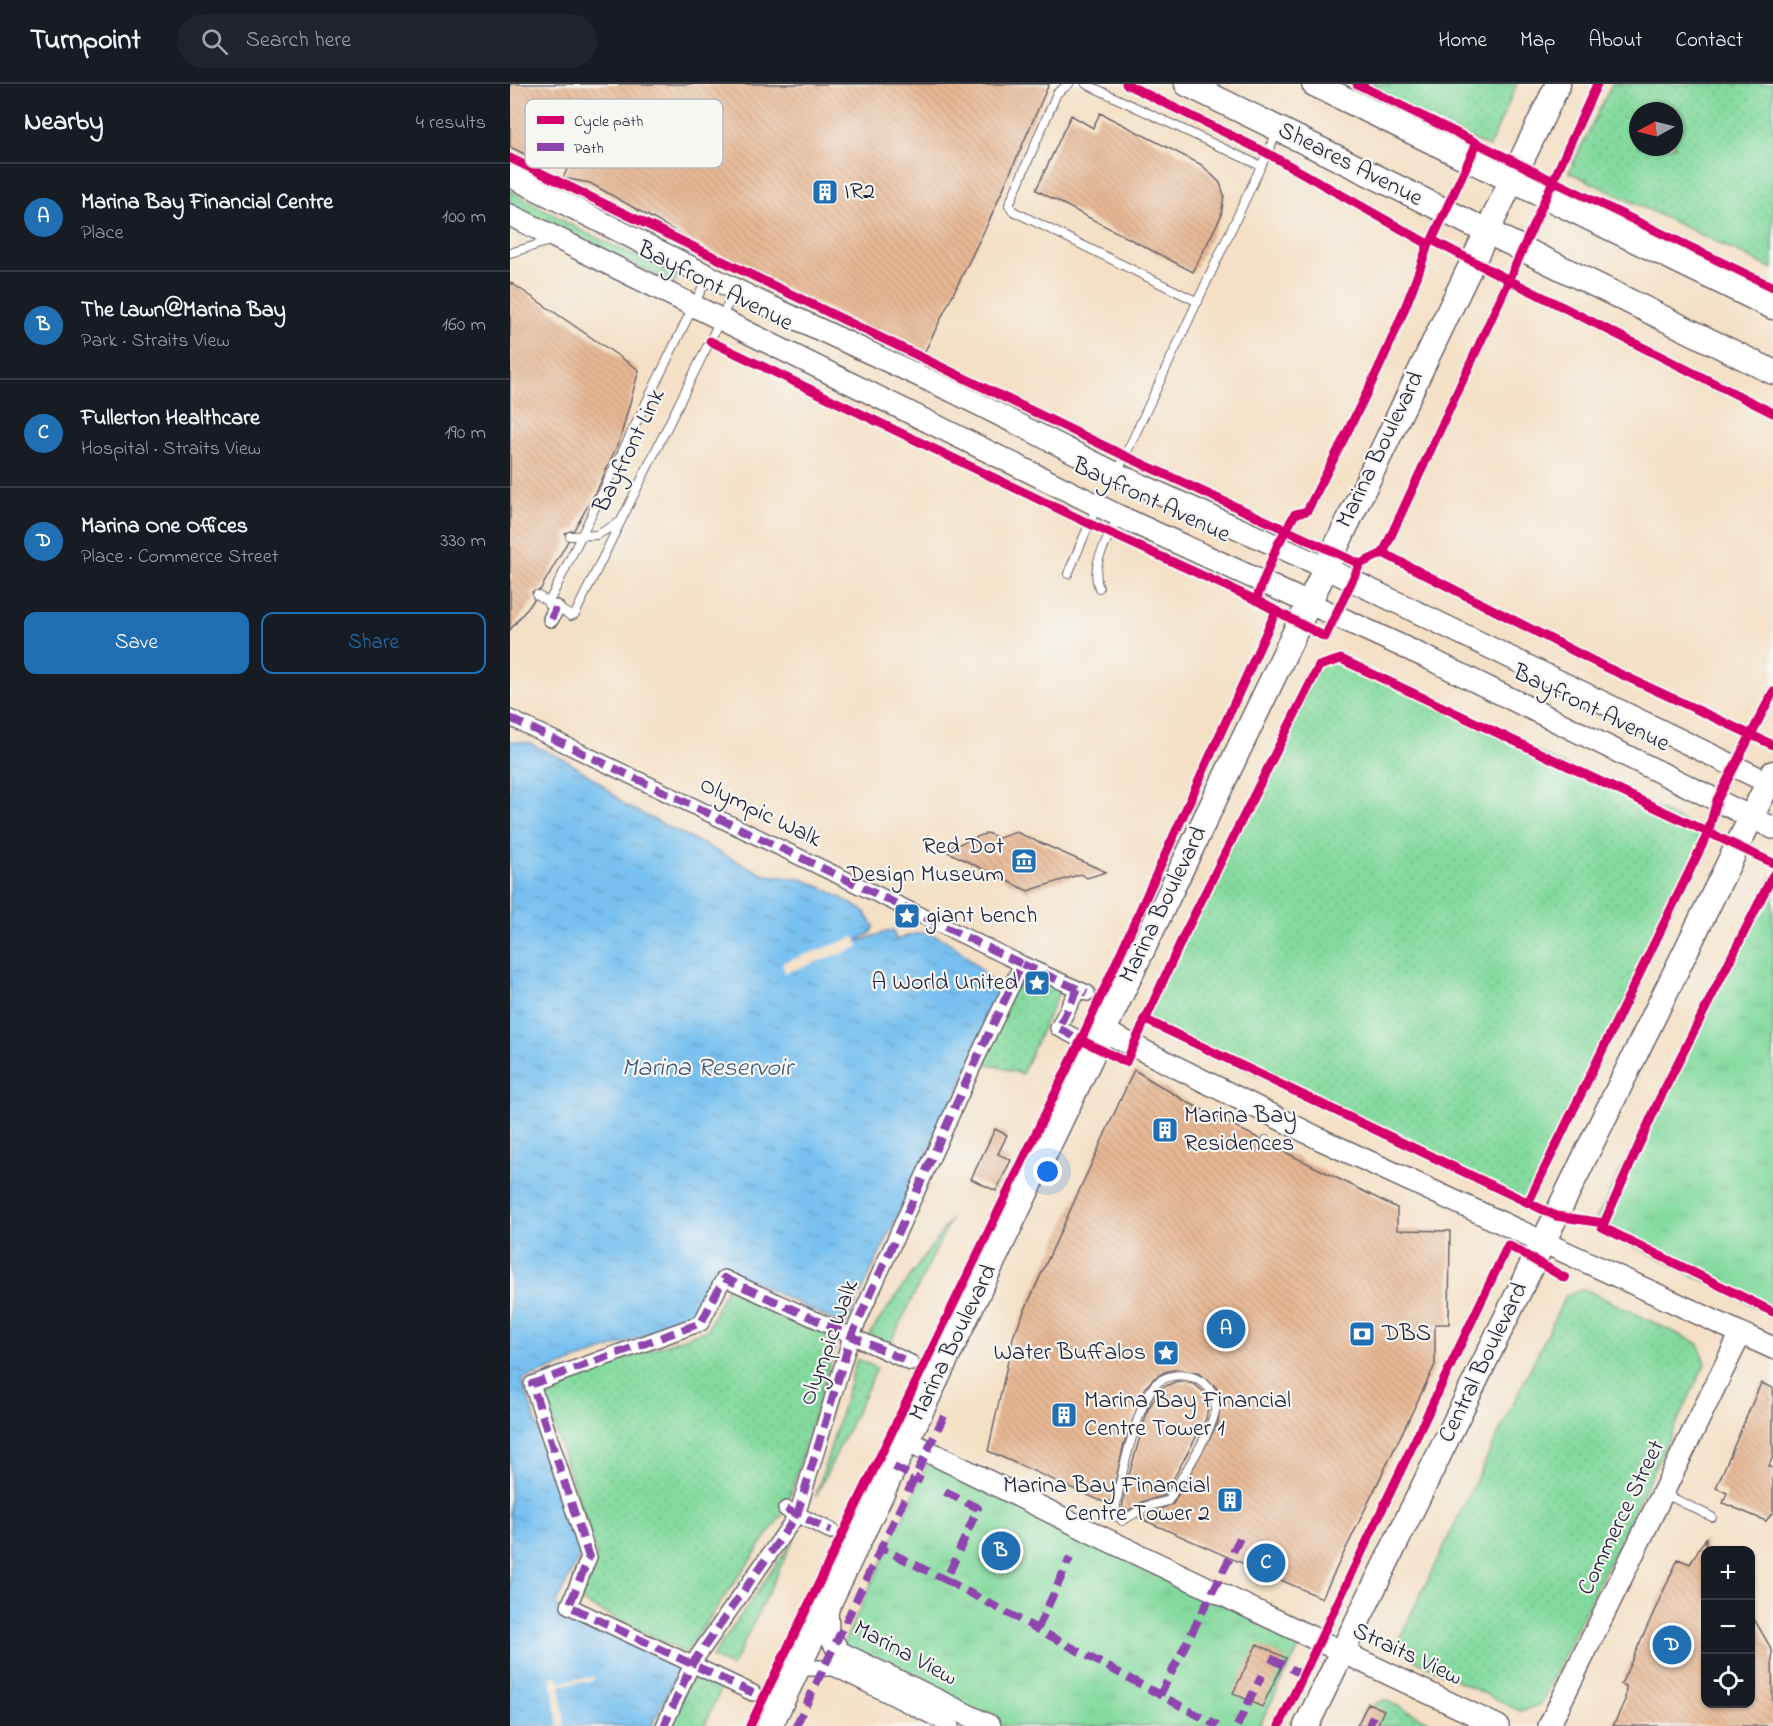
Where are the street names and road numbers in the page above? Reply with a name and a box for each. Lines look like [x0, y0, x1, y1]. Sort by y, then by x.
street label: Sheares Avenue [1271, 113, 1429, 217]
street label: Bayfront Avenue [630, 232, 799, 342]
street label: Marina Boulevard [1328, 365, 1434, 534]
street label: Bayfront Link [584, 383, 676, 520]
street label: Bayfront Avenue [1065, 449, 1236, 554]
street label: Bayfront Avenue [1505, 655, 1675, 763]
street label: Olympic Walk [693, 768, 827, 859]
street label: Marina Boulevard [1111, 820, 1217, 989]
street label: Marina Boulevard [901, 1258, 1007, 1427]
street label: Olympic Walk [791, 1275, 870, 1411]
street label: Central Boulevard [1430, 1276, 1538, 1449]
street label: Commerce Street [1569, 1434, 1675, 1602]
street label: Marina View [847, 1612, 963, 1696]
street label: Straits View [1346, 1614, 1468, 1696]

